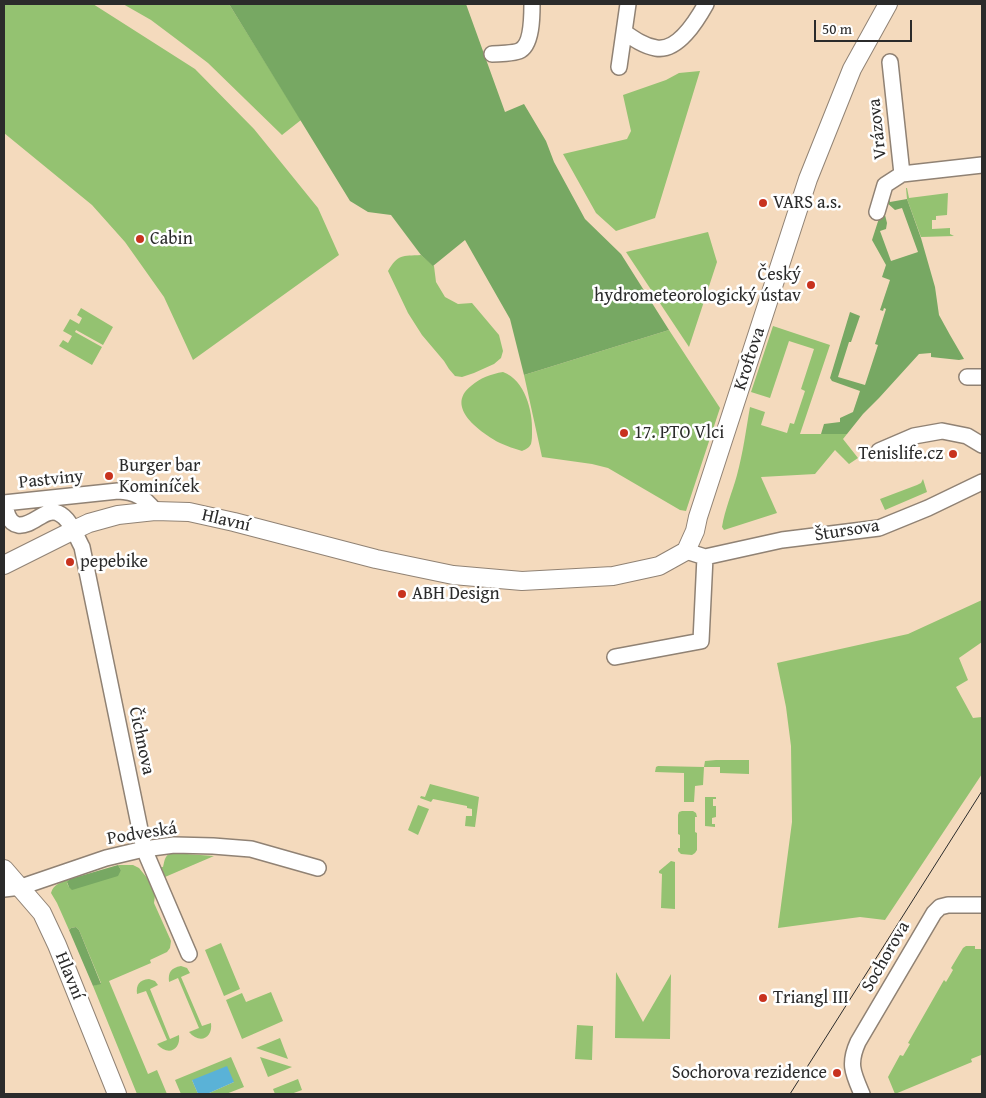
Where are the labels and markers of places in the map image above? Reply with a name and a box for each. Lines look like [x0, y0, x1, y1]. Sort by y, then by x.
place label: VARS a.s. [773, 192, 841, 214]
marker: VARS a.s. [757, 197, 769, 209]
place label: Cabin [150, 228, 193, 250]
marker: Cabin [134, 233, 146, 245]
place label: Český hydrometeorologický ústav [594, 264, 801, 306]
marker: Český hydrometeorologický ústav [805, 279, 817, 291]
place label: 17. PTO Vlci [634, 422, 724, 444]
marker: 17. PTO Vlci [618, 427, 630, 439]
place label: Tenislife.cz [858, 443, 943, 465]
marker: Tenislife.cz [947, 448, 959, 460]
place label: Burger bar Kominíček [119, 455, 200, 498]
marker: Burger bar Kominíček [103, 470, 115, 482]
place label: pepebike [80, 551, 148, 573]
marker: pepebike [64, 556, 76, 568]
place label: ABH Design [412, 583, 500, 605]
marker: ABH Design [396, 588, 408, 600]
place label: Triangl III [773, 987, 849, 1009]
marker: Triangl III [757, 992, 769, 1004]
place label: Sochorova rezidence [672, 1062, 827, 1084]
marker: Sochorova rezidence [831, 1067, 843, 1079]

